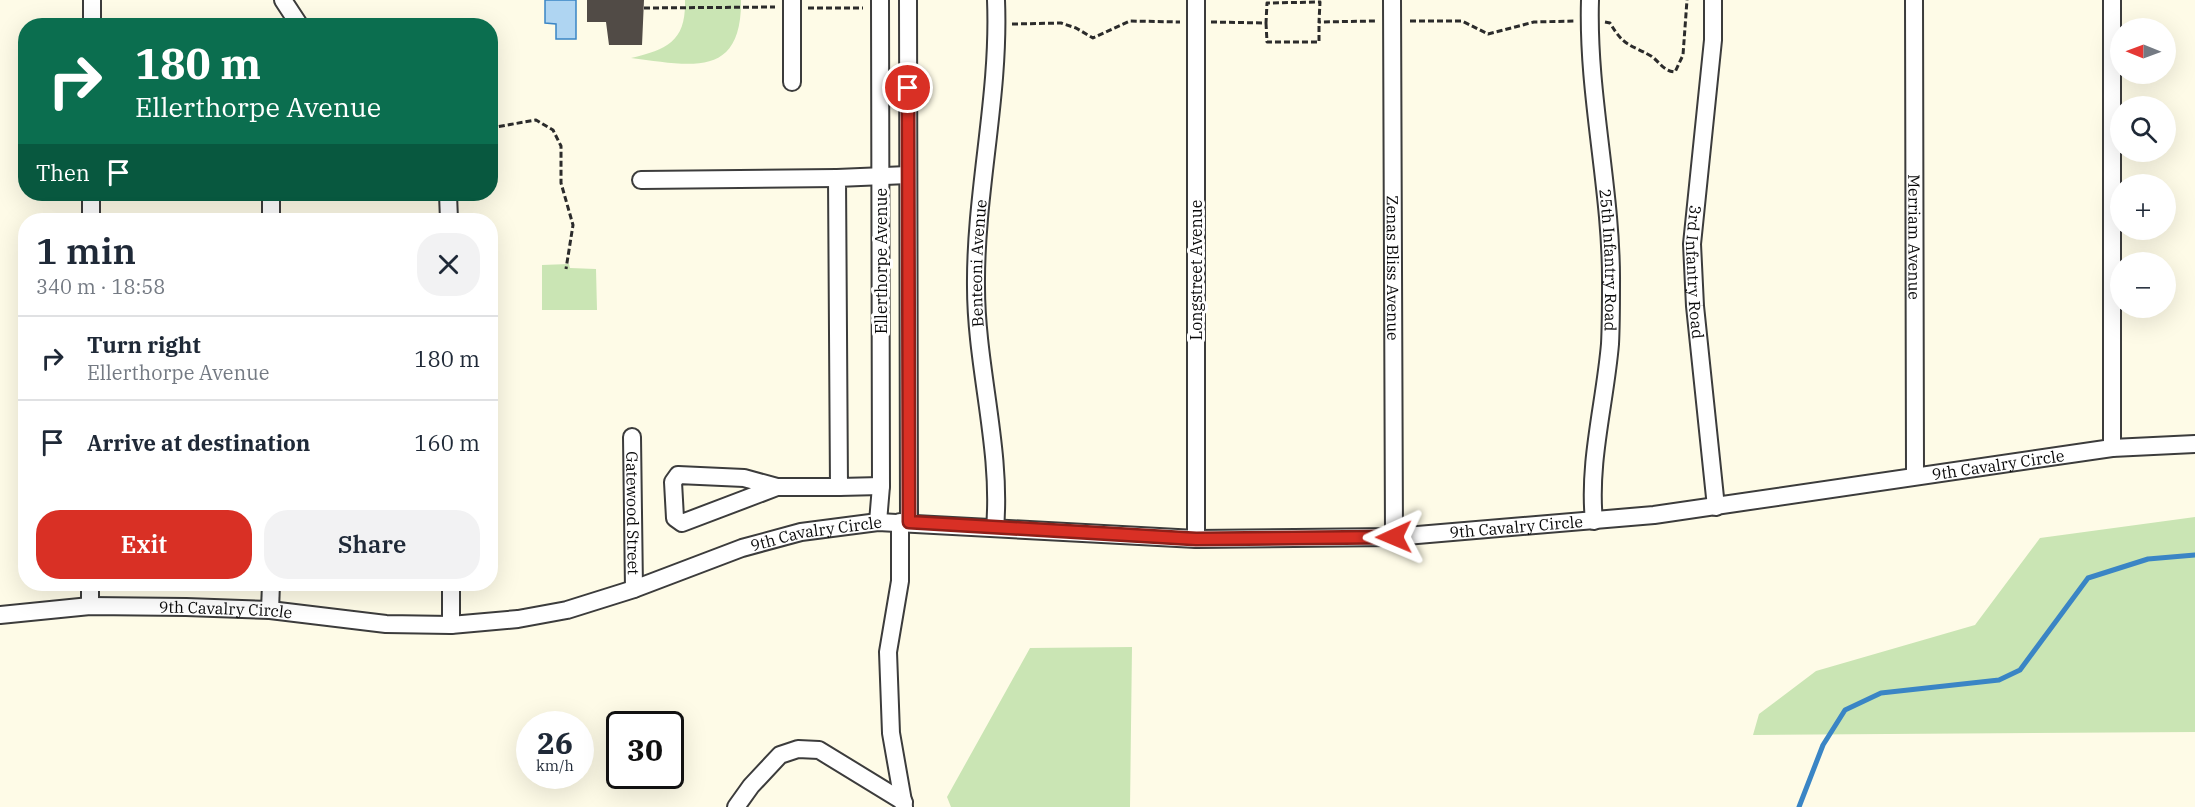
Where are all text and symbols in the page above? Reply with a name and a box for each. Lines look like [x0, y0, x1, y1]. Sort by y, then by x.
north arrow [2110, 18, 2176, 84]
map controls [2110, 18, 2176, 318]
text: 180 m [135, 36, 261, 91]
icon: right [36, 42, 114, 120]
pin [882, 62, 933, 113]
icon: arrive [891, 71, 924, 104]
text: Ellerthorpe Avenue [135, 89, 381, 124]
button: search [2110, 96, 2176, 162]
icon: arrive [102, 156, 135, 189]
text: Then [36, 158, 90, 187]
street label: Merriam Avenue [1904, 174, 1925, 300]
button: + [2110, 174, 2176, 240]
street label: Ellerthorpe Avenue [871, 188, 891, 334]
street label: 25th Infantry Road [1595, 188, 1621, 332]
street label: Zenas Bliss Avenue [1383, 195, 1403, 341]
street label: Benteoni Avenue [966, 198, 991, 328]
street label: Longstreet Avenue [1186, 200, 1206, 340]
street label: 3rd Infantry Road [1682, 204, 1708, 340]
text: 1 min [36, 227, 136, 274]
button: close [417, 233, 480, 296]
button: − [2110, 252, 2176, 318]
text: 340 m · 18:58 [36, 273, 165, 300]
text: Turn right [87, 330, 201, 359]
icon: right [36, 342, 69, 375]
text: 180 m [414, 344, 480, 373]
text: Ellerthorpe Avenue [87, 359, 269, 386]
icon: arrive [36, 426, 69, 459]
text: Arrive at destination [87, 428, 310, 457]
text: 160 m [414, 428, 480, 457]
street label: 9th Cavalry Circle [1930, 445, 2066, 484]
street label: Gatewood Street [622, 451, 644, 575]
position arrow [1362, 505, 1426, 569]
button: Exit [36, 510, 252, 579]
button: Share [264, 510, 480, 579]
street label: 9th Cavalry Circle [1449, 511, 1584, 542]
street label: 9th Cavalry Circle [748, 512, 883, 555]
street label: 9th Cavalry Circle [159, 597, 293, 623]
speed limit sign: 30 [606, 711, 684, 789]
text: 26 [537, 723, 573, 762]
text: km/h [536, 756, 574, 775]

